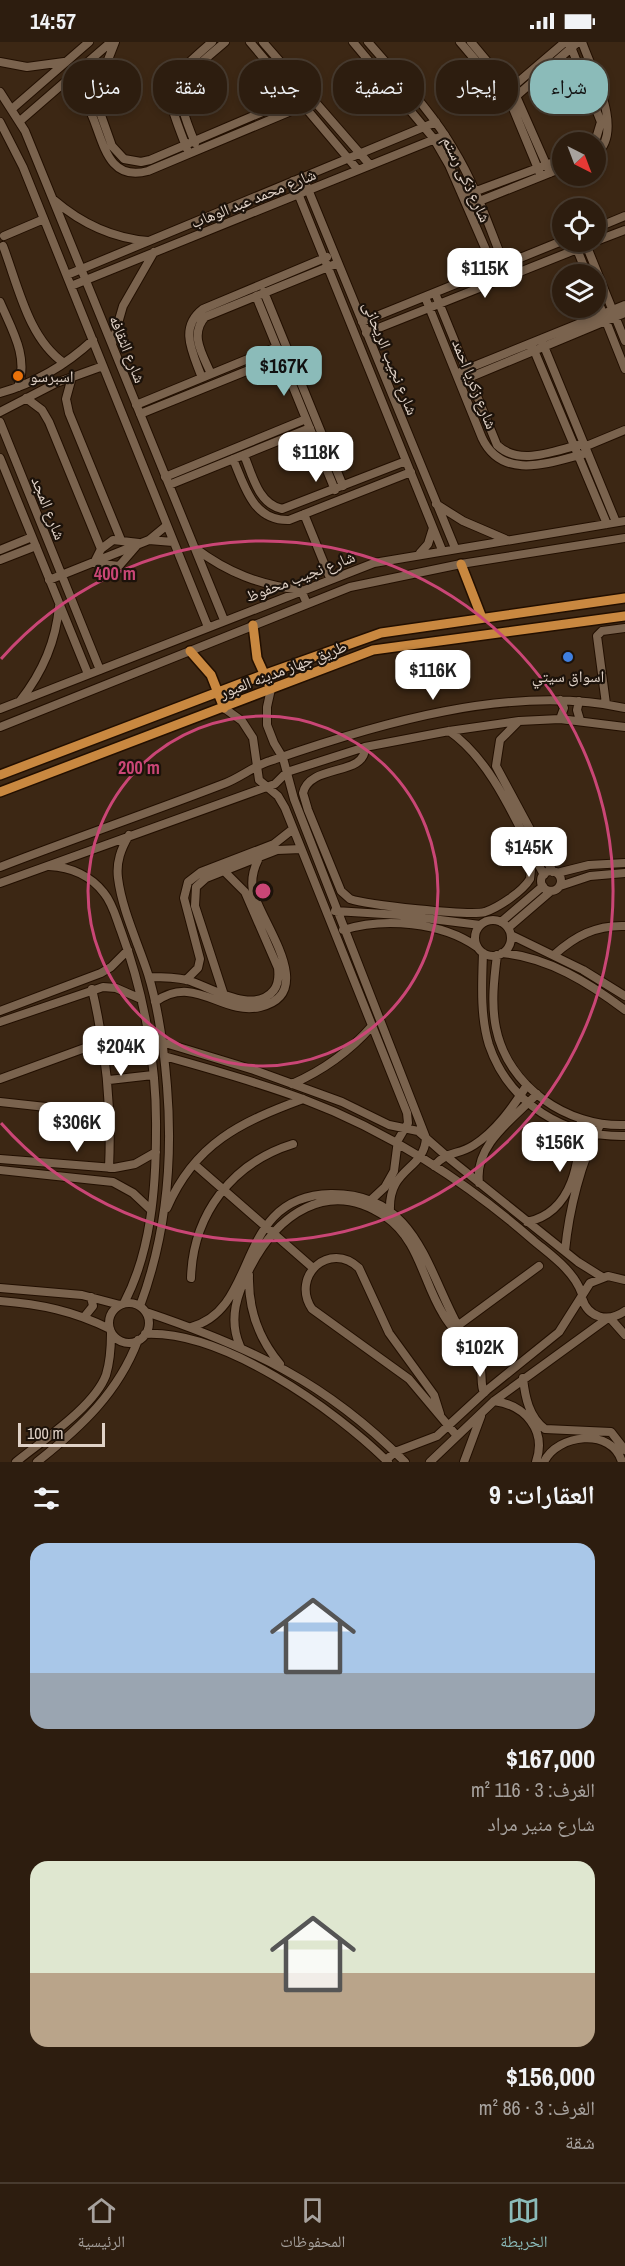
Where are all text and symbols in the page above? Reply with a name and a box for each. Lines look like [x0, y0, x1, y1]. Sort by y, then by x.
text: 14:57 [30, 6, 76, 36]
chip: منزل [63, 60, 141, 114]
chip: شقة [153, 60, 227, 114]
chip: جديد [239, 60, 321, 114]
chip: تصفية [333, 60, 424, 114]
chip: إيجار [436, 60, 518, 114]
chip: شراء [530, 60, 608, 114]
street label: شارع ذكى رستم [437, 132, 497, 226]
north arrow [552, 132, 606, 186]
map controls [552, 132, 606, 318]
street label: شارع محمد عبد الوهاب [187, 163, 319, 233]
button: locate [552, 198, 606, 252]
pin: $115K [443, 248, 527, 299]
text: $115K [461, 254, 509, 281]
button: layers [552, 264, 606, 318]
street label: شارع نجيب الريحانى [358, 298, 424, 418]
street label: شارع الثقافه [104, 312, 152, 386]
street label: شارع زكريا احمد [447, 336, 503, 432]
pin: $167K [242, 346, 326, 397]
text: $167K [260, 352, 308, 379]
place label: اسبرسو [30, 365, 74, 387]
marker: اسبرسو [11, 369, 25, 383]
pin: $118K [274, 432, 358, 483]
text: $118K [292, 438, 340, 465]
street label: شارع المجد [26, 473, 72, 543]
street label: شارع نجيب محفوظ [242, 545, 358, 607]
text: 400 m [94, 561, 136, 586]
street label: طريق جهاز مدينه العبور [215, 635, 350, 704]
pin: $116K [391, 650, 475, 701]
marker: اسواق سيتي [561, 650, 575, 664]
text: $116K [409, 656, 457, 683]
place label: اسواق سيتي [532, 665, 604, 689]
text: 200 m [118, 755, 160, 780]
pin: $145K [487, 827, 571, 878]
text: $145K [505, 833, 553, 860]
centre of rings [253, 881, 273, 901]
pin: $204K [79, 1026, 163, 1077]
text: $204K [97, 1032, 145, 1059]
pin: $306K [35, 1102, 119, 1153]
text: $306K [53, 1108, 101, 1135]
pin: $156K [518, 1122, 602, 1173]
text: $156K [536, 1128, 584, 1155]
pin: $102K [438, 1327, 522, 1378]
text: $102K [456, 1333, 504, 1360]
scale bar [18, 1420, 105, 1448]
text: 100 m [27, 1422, 63, 1444]
text: العقارات: 9 [489, 1477, 595, 1512]
icon: filters [30, 1482, 63, 1515]
icon: home [259, 1582, 367, 1690]
text: $167,000 [506, 1741, 595, 1776]
text: الغرف: 3 · 116 m² [471, 1776, 595, 1803]
text: شارع منير مراد [487, 1810, 595, 1837]
icon: home [259, 1900, 367, 2008]
text: $156,000 [506, 2059, 595, 2094]
text: الغرف: 3 · 86 m² [479, 2094, 595, 2121]
text: شقة [565, 2128, 595, 2155]
tab: الرئيسية [78, 2194, 125, 2257]
tab: المحفوظات [280, 2194, 345, 2257]
tab: الخريطة [500, 2194, 547, 2257]

